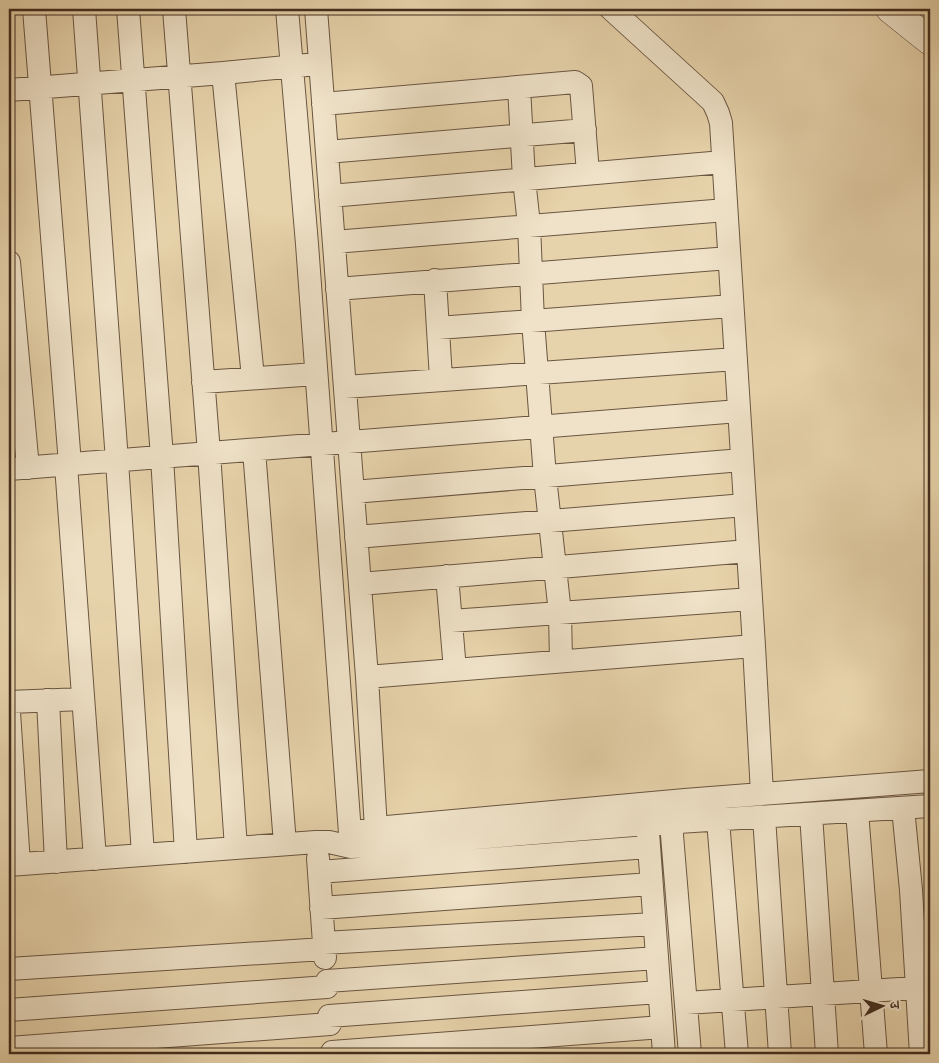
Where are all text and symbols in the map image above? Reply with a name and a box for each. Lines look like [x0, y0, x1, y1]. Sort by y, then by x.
north arrow [856, 980, 906, 1030]
text: उ [886, 1000, 903, 1010]

